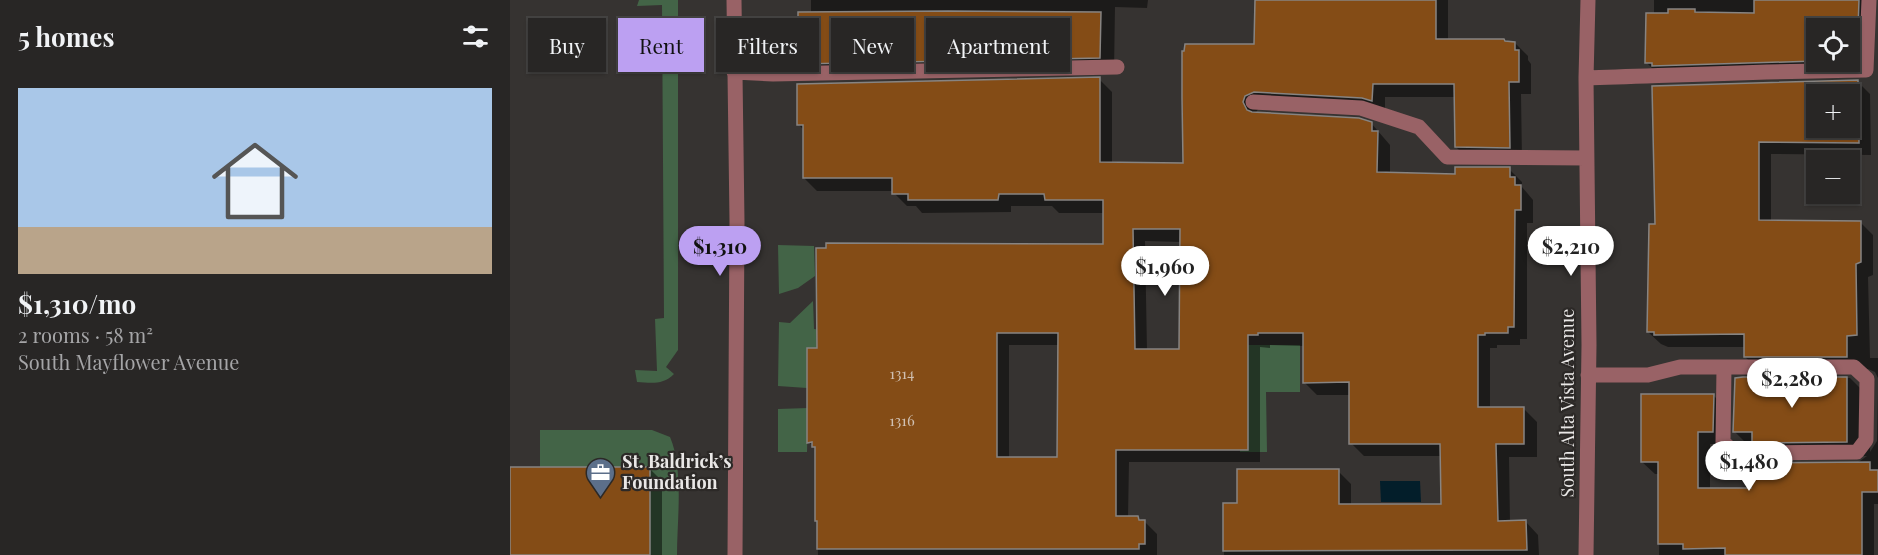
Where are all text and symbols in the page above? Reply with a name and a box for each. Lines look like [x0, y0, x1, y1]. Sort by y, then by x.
chip: Buy [528, 18, 606, 72]
chip: Rent [618, 18, 704, 72]
chip: Filters [716, 18, 819, 72]
chip: New [831, 18, 914, 72]
chip: Apartment [926, 18, 1070, 72]
map controls [1806, 18, 1860, 204]
button: locate [1806, 18, 1860, 72]
text: 5 homes [18, 19, 114, 54]
icon: filters [459, 20, 492, 53]
button: + [1806, 84, 1860, 138]
icon: home [201, 127, 309, 235]
button: − [1806, 150, 1860, 204]
pin: $1,310 [671, 226, 769, 277]
pin: $2,210 [1522, 226, 1620, 277]
text: $1,310 [693, 232, 747, 259]
text: $2,210 [1542, 232, 1600, 259]
pin: $1,960 [1116, 246, 1214, 297]
text: $1,960 [1135, 252, 1195, 279]
text: $1,310/mo [18, 286, 136, 321]
street label: South Alta Vista Avenue [1555, 309, 1579, 497]
text: 2 rooms · 58 m² [18, 321, 153, 348]
text: South Mayflower Avenue [18, 348, 239, 375]
pin: $2,280 [1743, 358, 1841, 409]
house number: 1314 [889, 363, 915, 383]
text: $2,280 [1761, 364, 1823, 391]
house number: 1316 [889, 410, 915, 430]
pin: $1,480 [1700, 441, 1798, 492]
text: $1,480 [1719, 447, 1779, 474]
place label: St. Baldrick’s Foundation [622, 449, 732, 494]
office icon: St. Baldrick’s Foundation [585, 456, 617, 498]

